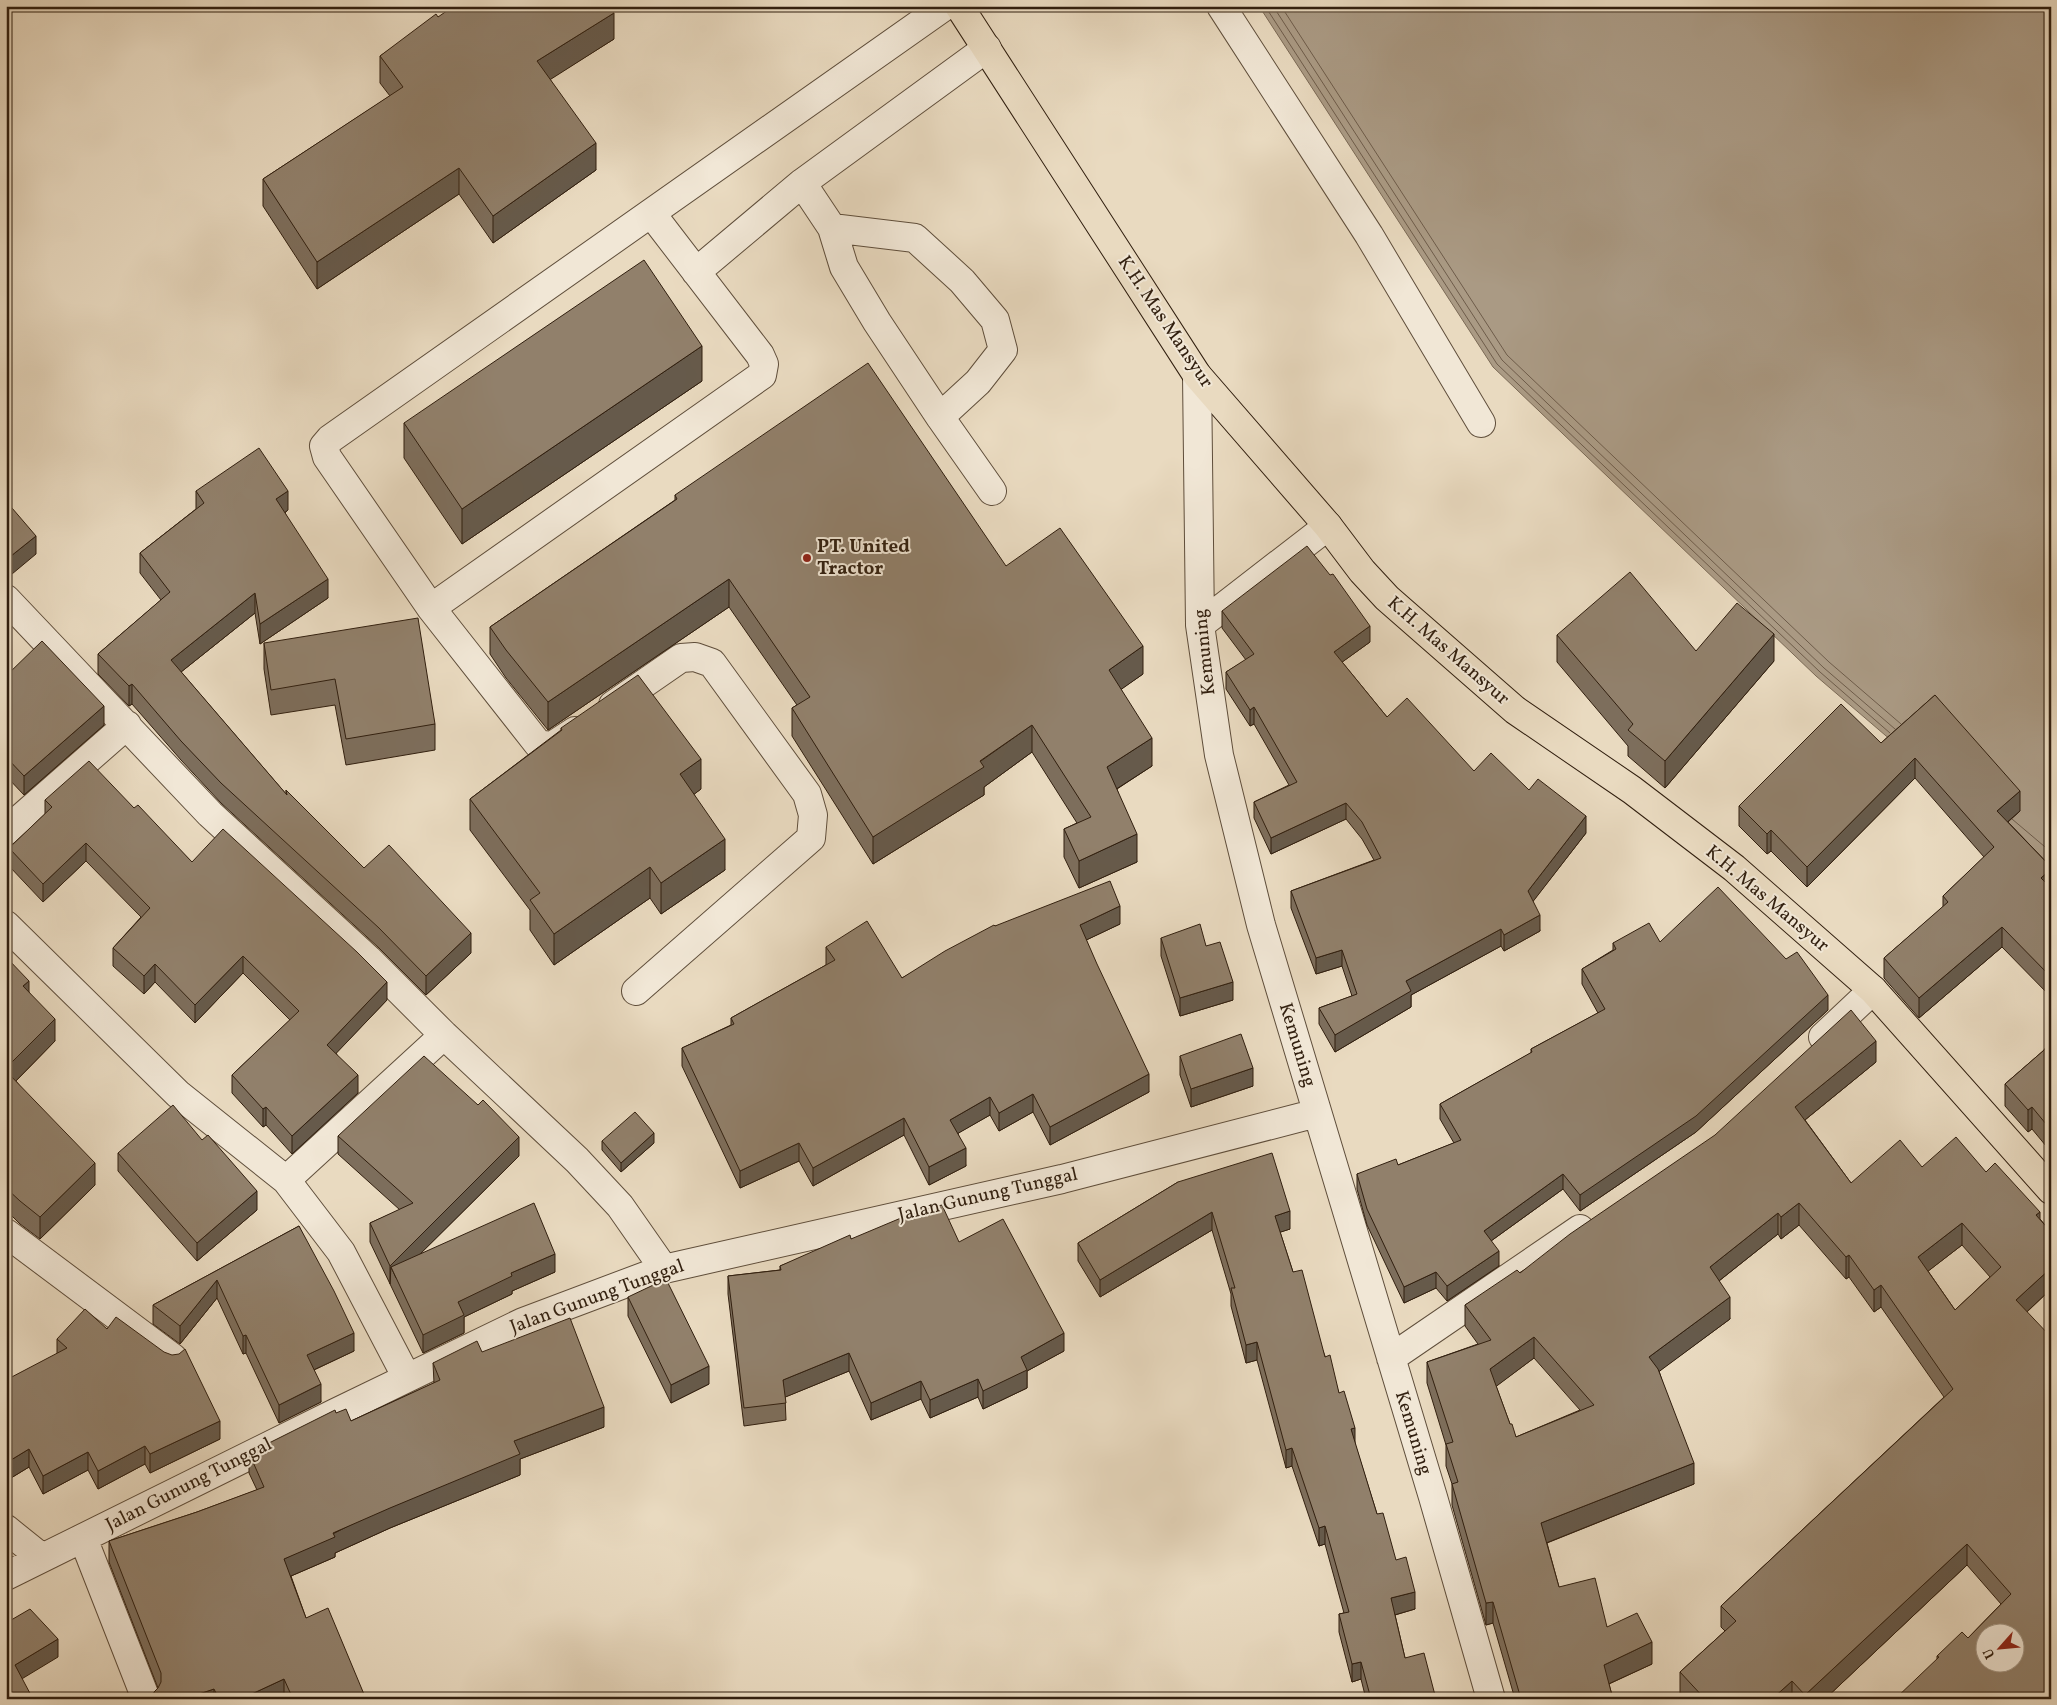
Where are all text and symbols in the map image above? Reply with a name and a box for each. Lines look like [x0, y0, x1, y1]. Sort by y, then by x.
street label: K.H. Mas Mansyur [1111, 251, 1219, 393]
place label: PT. United Tractor [817, 534, 910, 582]
marker: PT. United Tractor [801, 552, 813, 564]
street label: K.H. Mas Mansyur [1381, 591, 1515, 711]
street label: Kemuning [1188, 607, 1222, 697]
street label: K.H. Mas Mansyur [1700, 839, 1834, 959]
street label: Kemuning [1272, 1000, 1322, 1090]
street label: Jalan Gunung Tunggal [896, 1162, 1081, 1228]
street label: Jalan Gunung Tunggal [506, 1253, 688, 1341]
street label: Kemuning [1388, 1388, 1438, 1478]
street label: Jalan Gunung Tunggal [101, 1432, 277, 1538]
north arrow [1974, 1622, 2024, 1672]
text: U [1979, 1644, 2000, 1662]

